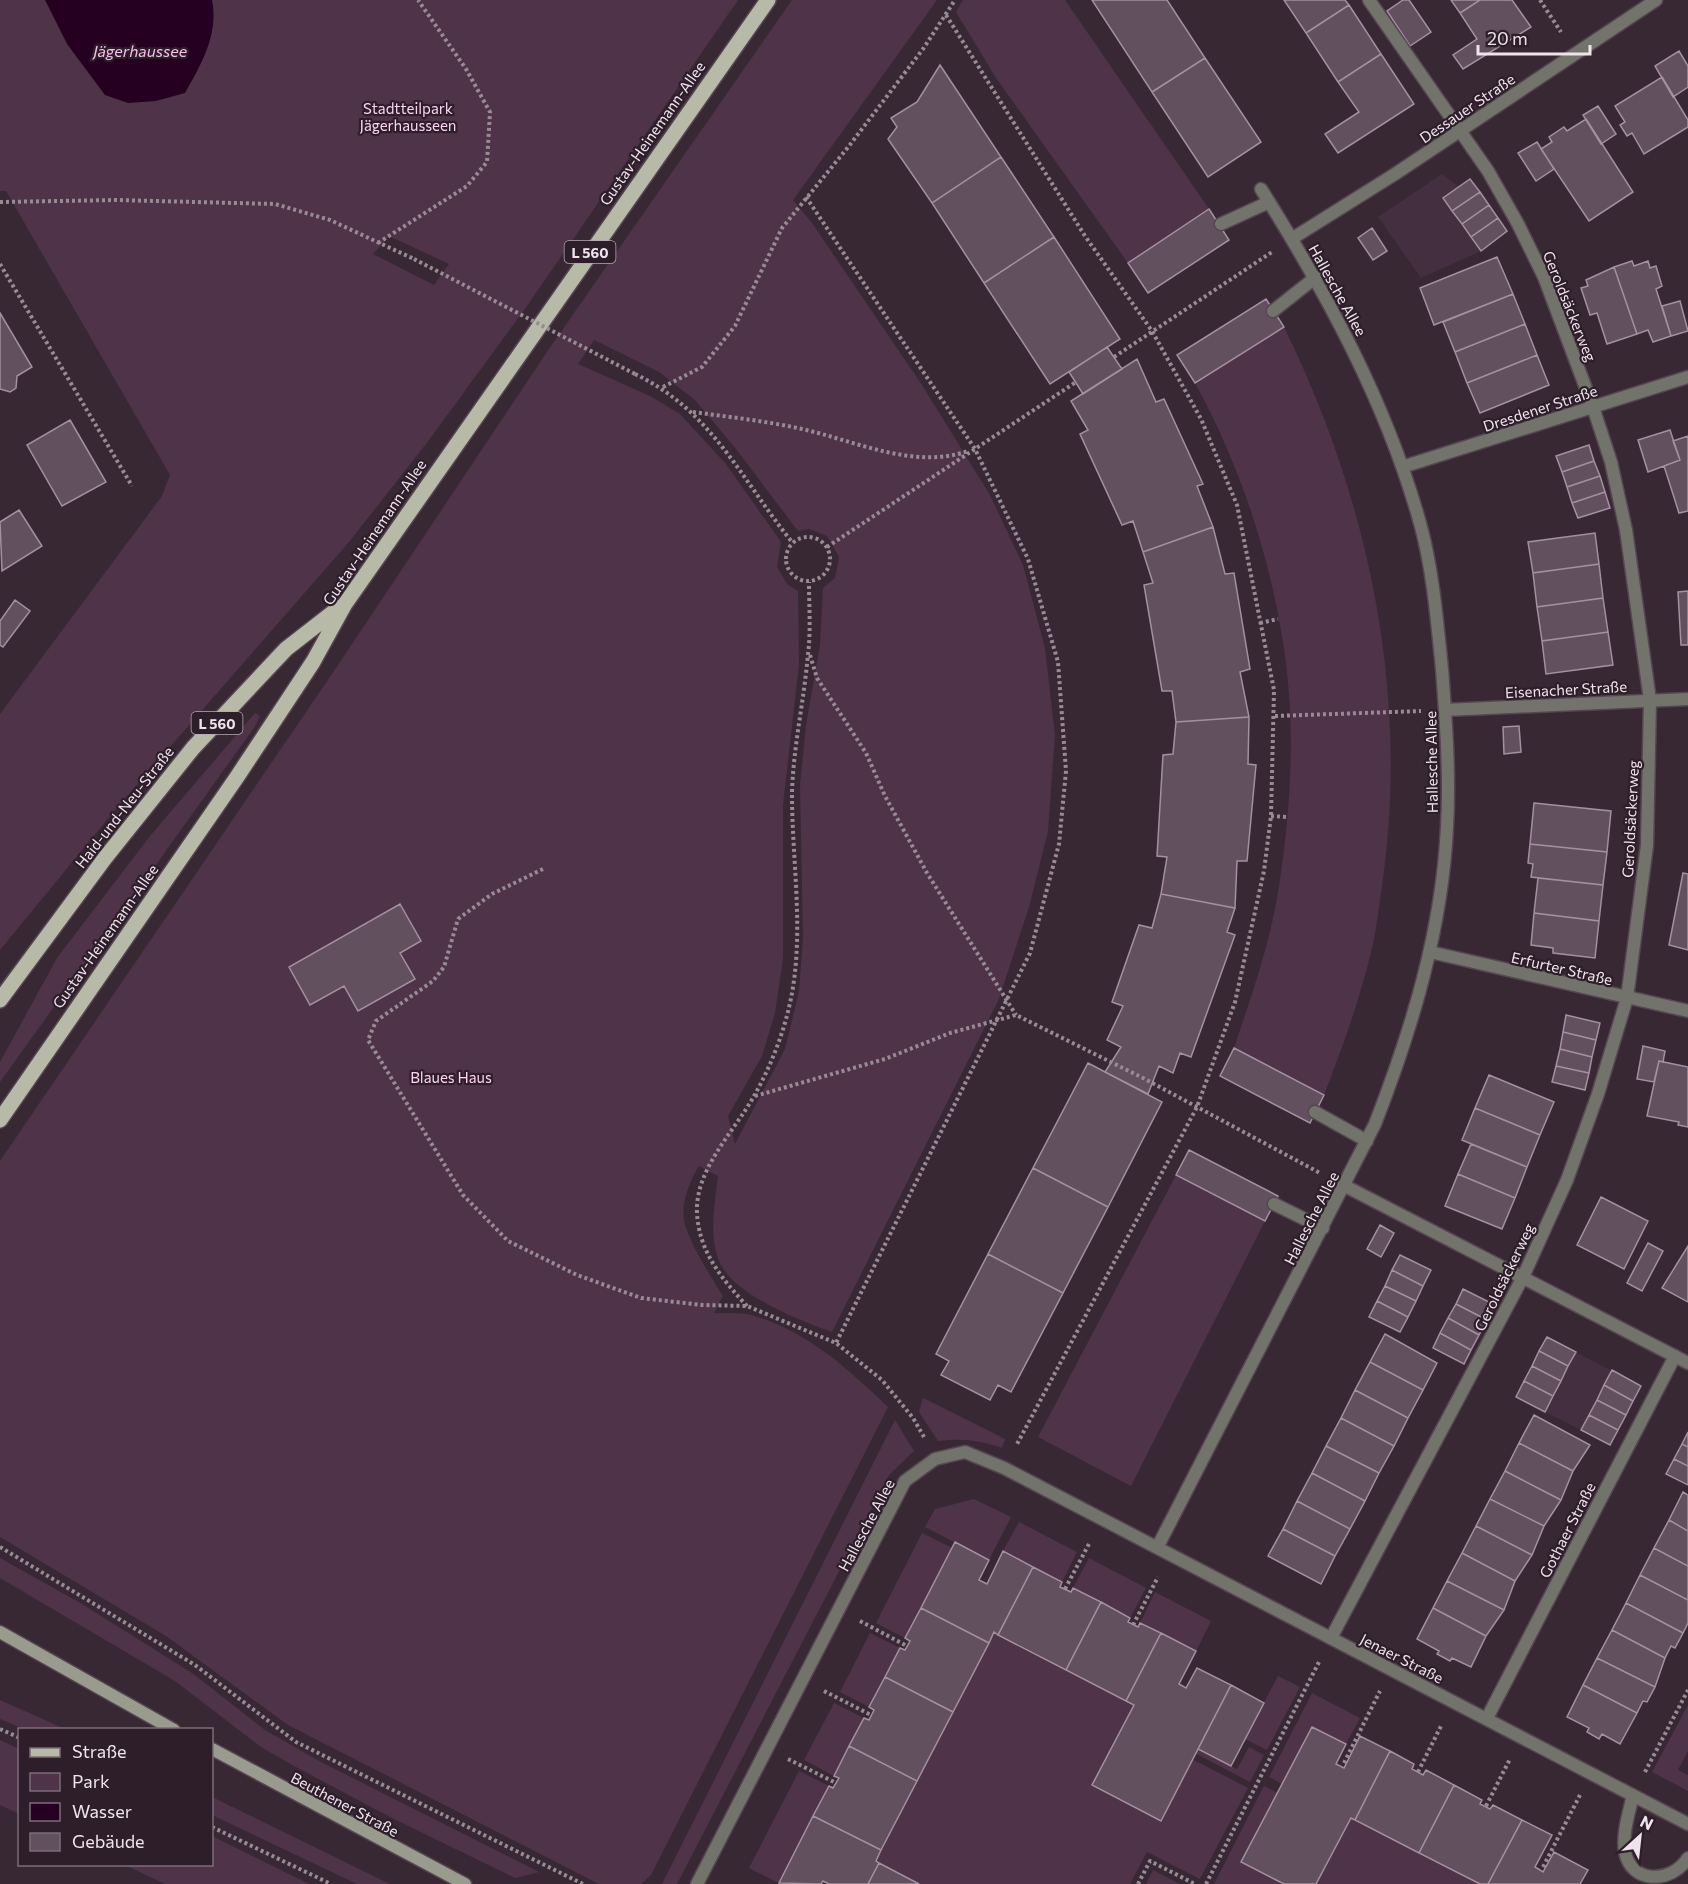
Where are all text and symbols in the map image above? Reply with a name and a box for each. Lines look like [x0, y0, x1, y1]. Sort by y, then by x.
scale bar [1478, 18, 1590, 56]
text: 20 m [1487, 27, 1528, 49]
water label: Jägerhaussee [91, 41, 188, 60]
street label: Gustav-Heinemann-Allee [595, 58, 709, 208]
street label: Dessauer Straße [1416, 69, 1518, 147]
park label: Stadtteilpark Jägerhausseen [360, 99, 456, 134]
road number: L 560 [564, 241, 616, 263]
street label: Hallesche Allee [1305, 241, 1371, 339]
street label: Geroldsäckerweg [1540, 248, 1600, 364]
street label: Dresdener Straße [1481, 381, 1599, 435]
street label: Gustav-Heinemann-Allee [319, 456, 429, 608]
street label: Eisenacher Straße [1505, 677, 1628, 701]
street label: Hallesche Allee [1421, 711, 1441, 813]
road number: L 560 [192, 712, 242, 734]
street label: Haid-und-Neu-Straße [71, 743, 177, 871]
street label: Geroldsäckerweg [1618, 760, 1642, 878]
street label: Gustav-Heinemann-Allee [48, 861, 162, 1011]
street label: Erfurter Straße [1510, 948, 1615, 988]
park label: Blaues Haus [410, 1068, 492, 1086]
street label: Hallesche Allee [1280, 1168, 1342, 1268]
street label: Geroldsäckerweg [1470, 1220, 1538, 1334]
street label: Hallesche Allee [834, 1476, 898, 1574]
street label: Gothaer Straße [1535, 1479, 1599, 1581]
street label: Jenaer Straße [1357, 1629, 1447, 1687]
legend [18, 1728, 213, 1866]
text: Straße [72, 1740, 127, 1762]
street label: Beuthener Straße [288, 1768, 402, 1840]
text: Park [72, 1770, 110, 1792]
text: Wasser [72, 1800, 132, 1822]
north arrow [1610, 1806, 1670, 1866]
text: N [1637, 1811, 1657, 1833]
text: Gebäude [72, 1830, 145, 1852]

